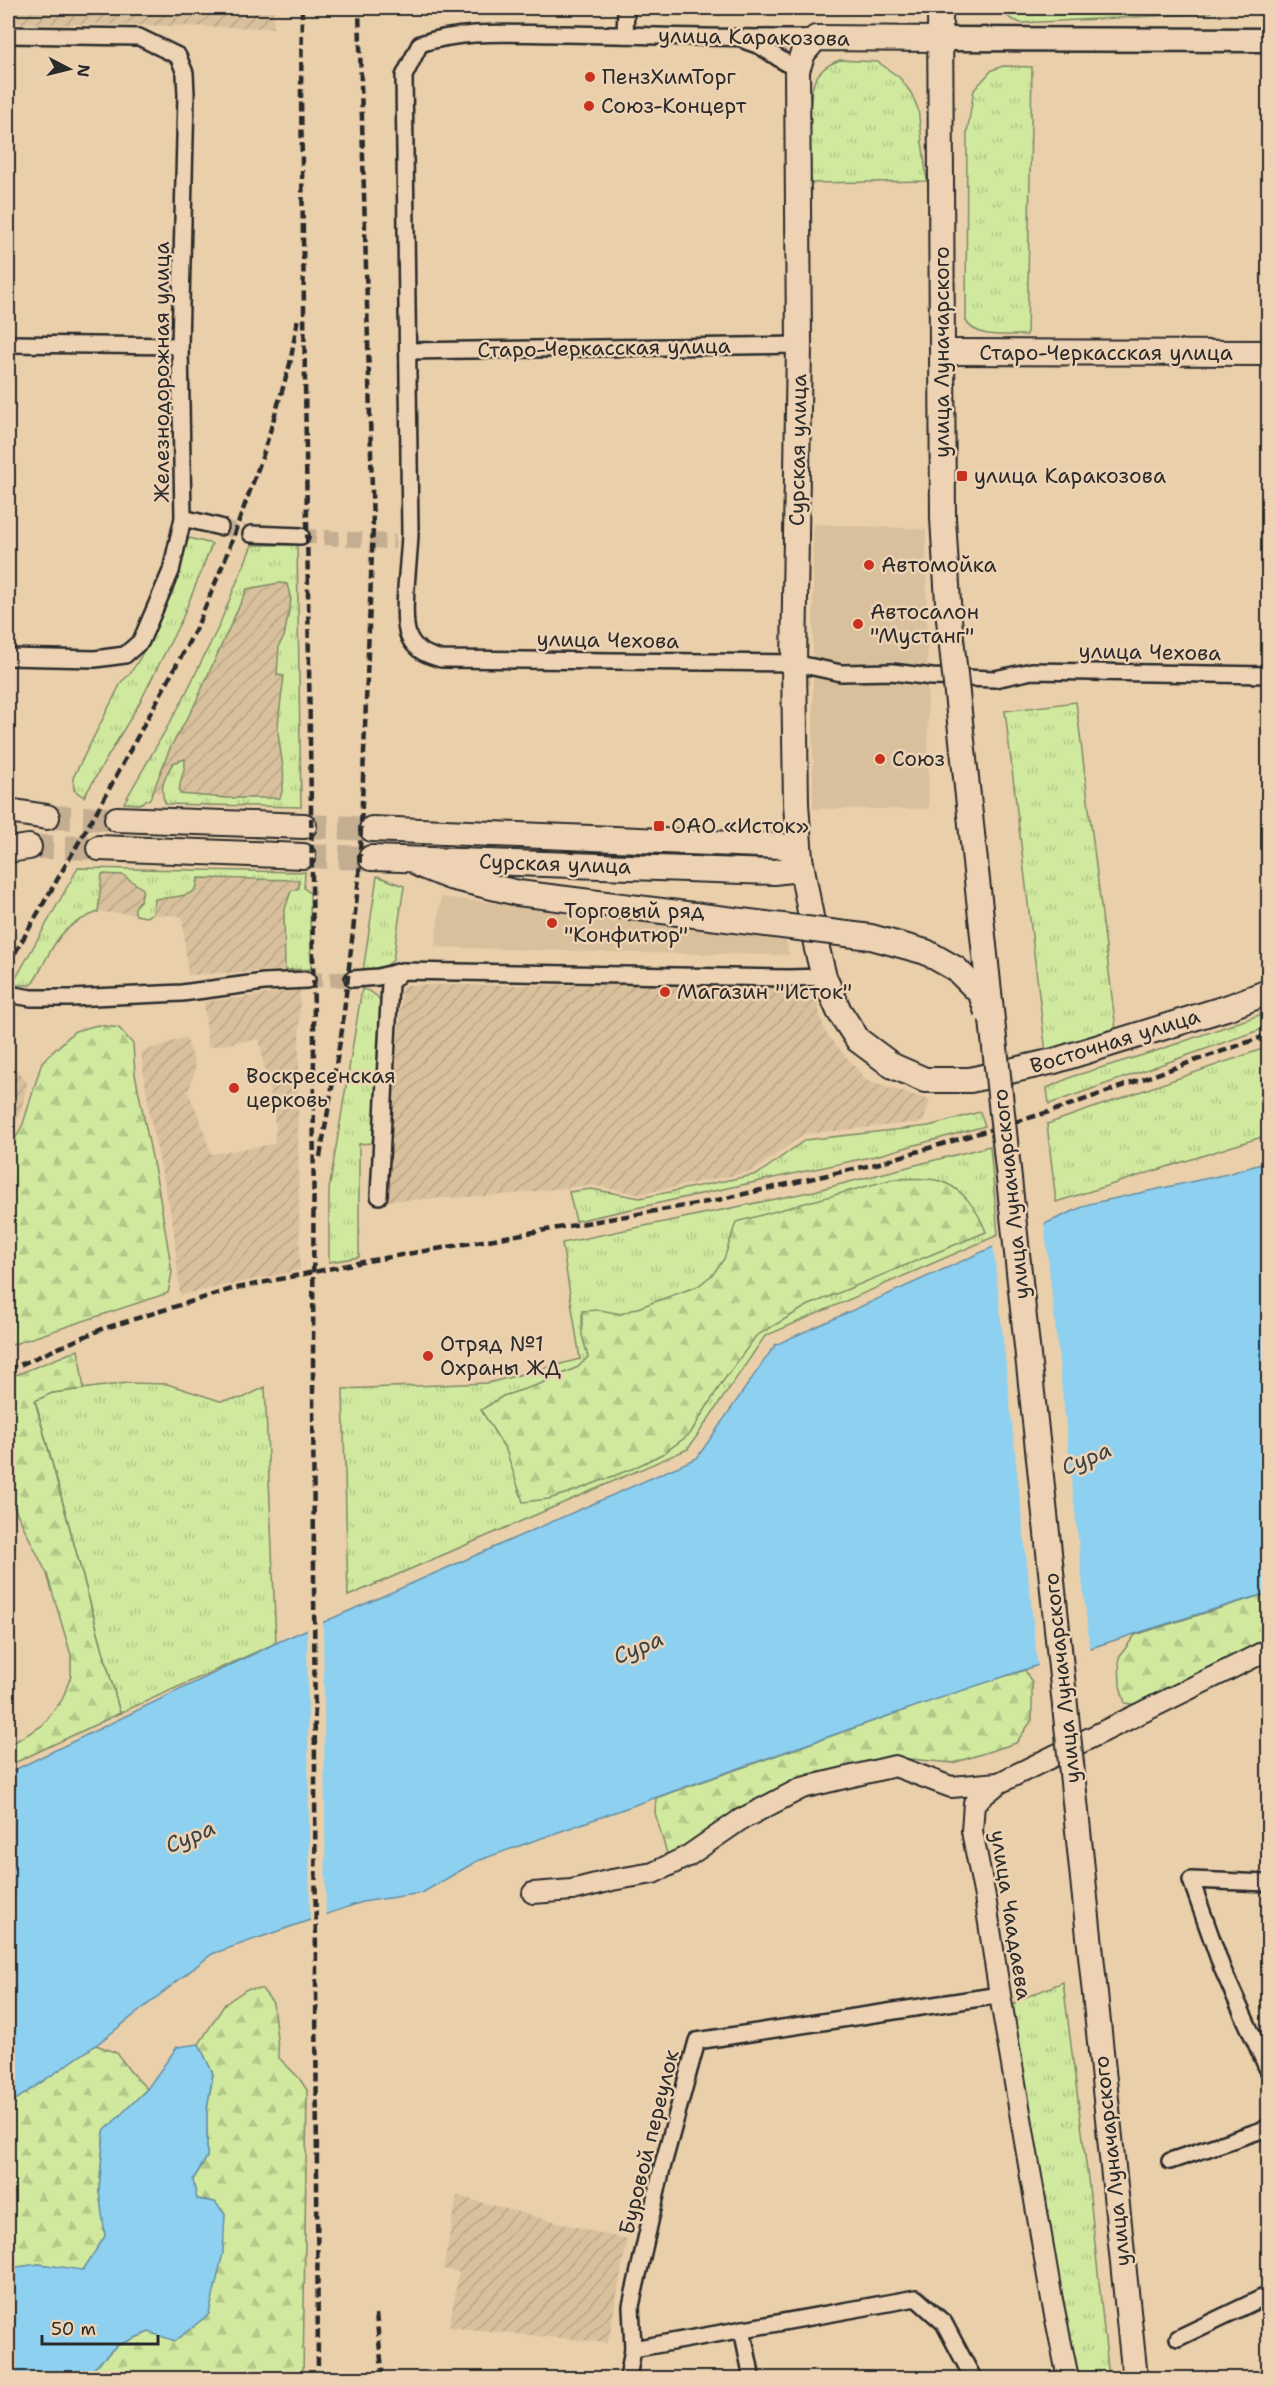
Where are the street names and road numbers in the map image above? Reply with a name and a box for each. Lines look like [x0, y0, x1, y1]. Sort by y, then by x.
street label: улица Каракозова [658, 21, 850, 53]
street label: Железнодорожная улица [148, 242, 176, 502]
street label: улица Луначарского [928, 246, 956, 458]
street label: Старо-Черкасская улица [477, 332, 731, 364]
street label: Старо-Черкасская улица [979, 339, 1233, 367]
street label: Сурская улица [783, 374, 813, 526]
street label: улица Чехова [537, 625, 679, 655]
street label: улица Чехова [1079, 637, 1221, 667]
street label: Сурская улица [478, 847, 632, 881]
street label: Восточная улица [1027, 1002, 1203, 1080]
street label: улица Луначарского [986, 1087, 1036, 1301]
street label: улица Луначарского [1037, 1571, 1087, 1785]
street label: улица Чаадаева [984, 1828, 1038, 2002]
street label: Буровой переулок [612, 2047, 686, 2237]
street label: улица Луначарского [1087, 2054, 1137, 2268]

